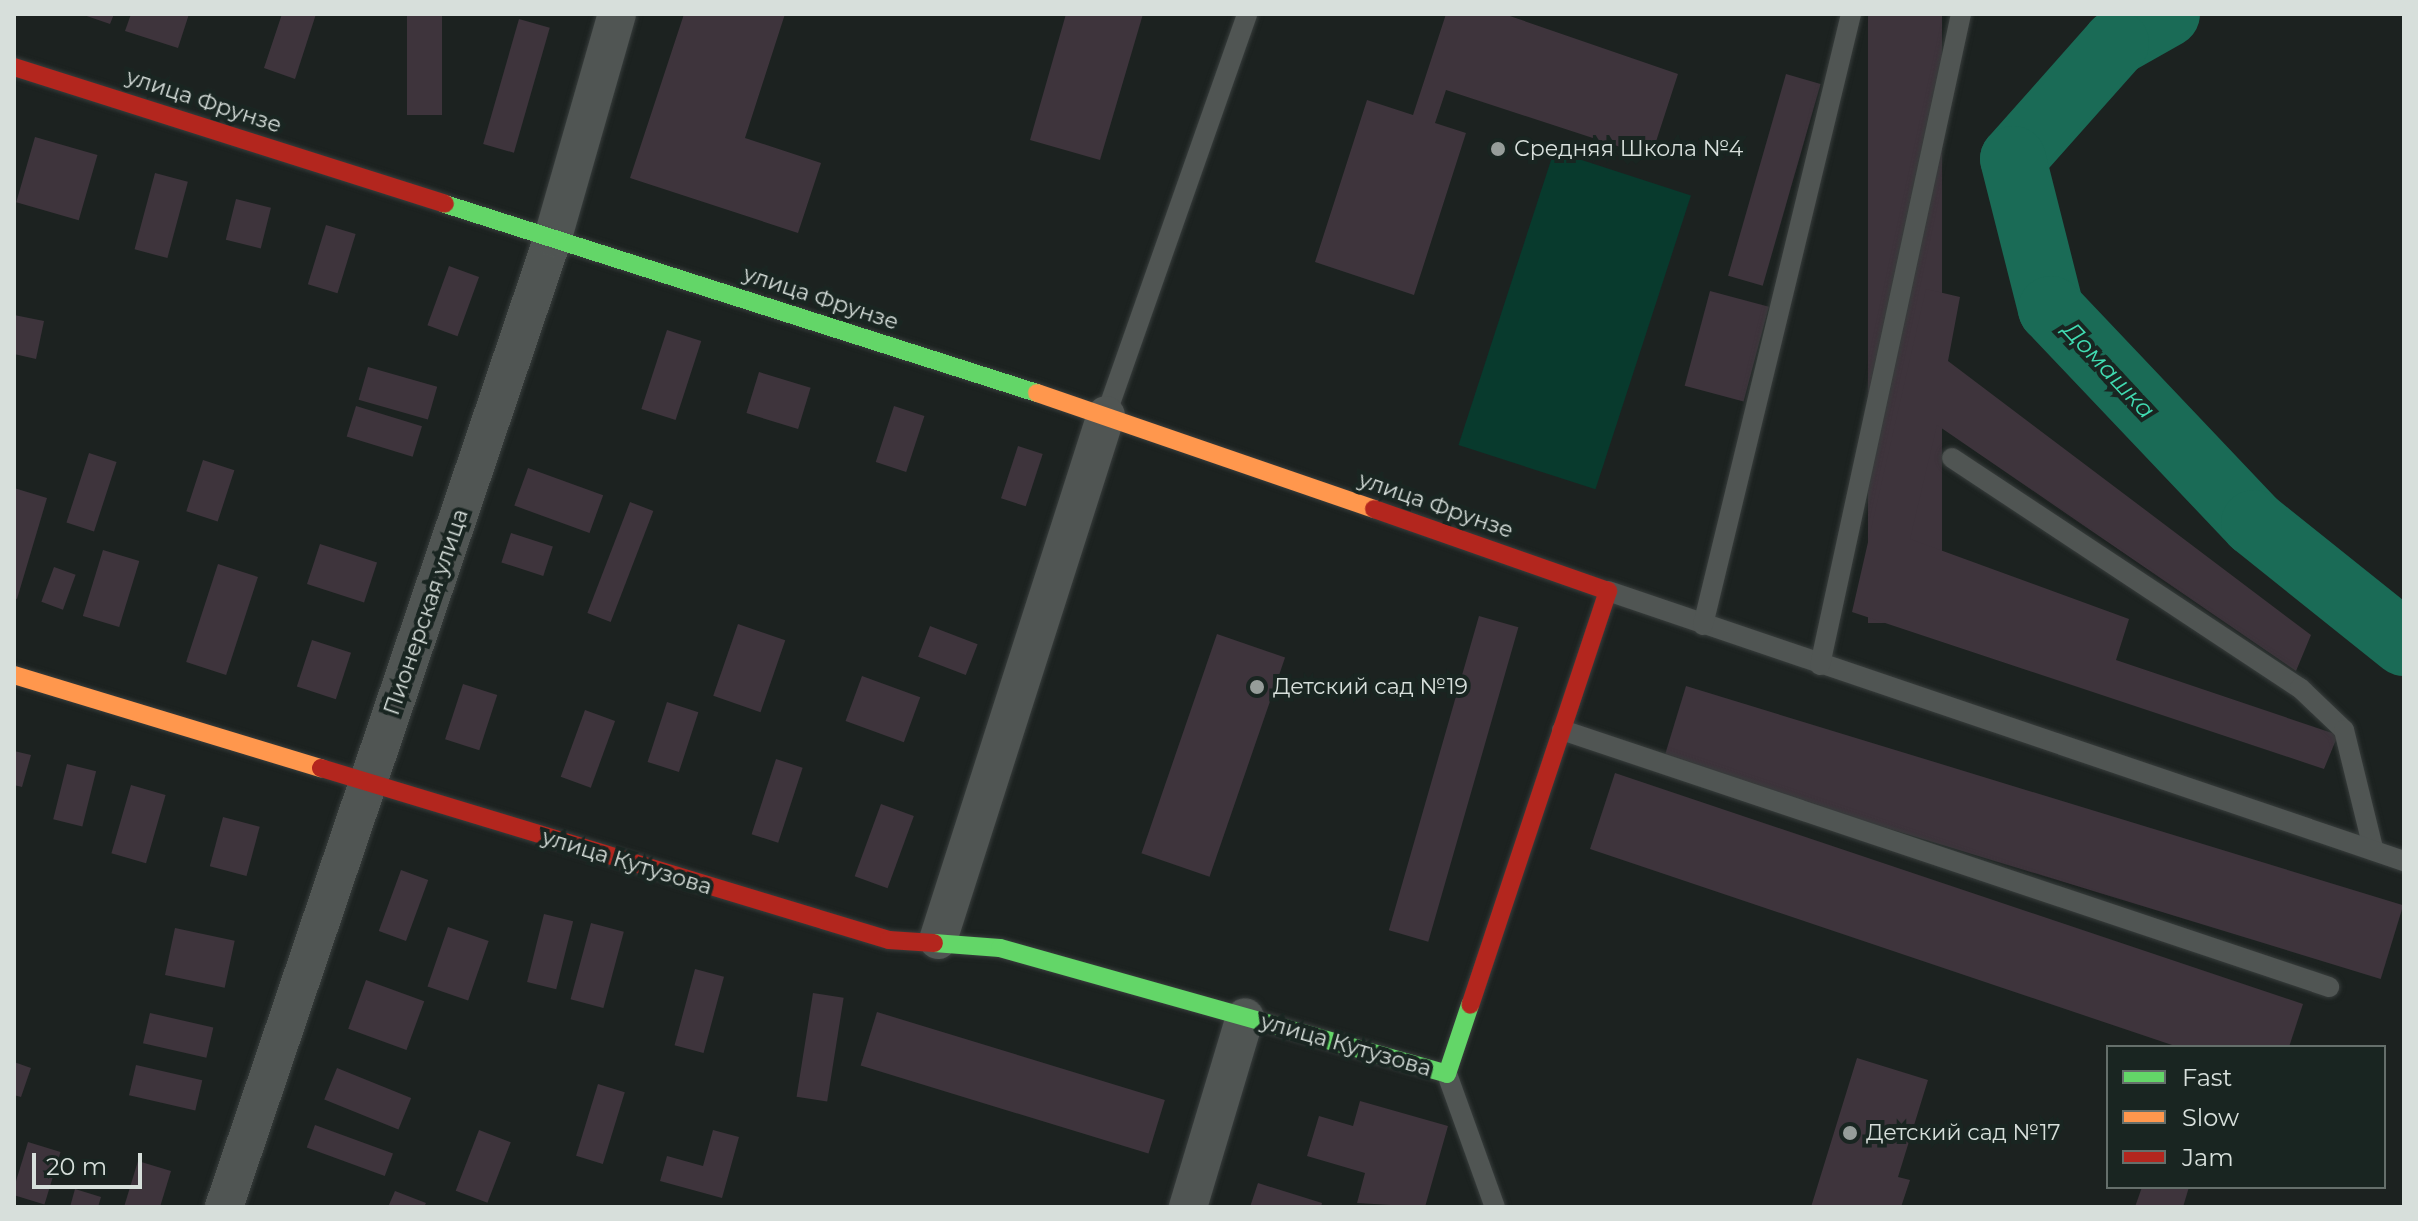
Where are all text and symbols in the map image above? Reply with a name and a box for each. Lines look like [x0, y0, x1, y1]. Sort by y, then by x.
street label: улица Фрунзе [123, 63, 285, 139]
place label: Средняя Школа №4 [1514, 136, 1743, 162]
marker: Средняя Школа №4 [1489, 140, 1507, 158]
street label: улица Фрунзе [740, 260, 902, 336]
water label: Домашка [2057, 316, 2161, 424]
street label: улица Фрунзе [1355, 466, 1517, 544]
street label: Пионерская улица [378, 505, 474, 719]
place label: Детский сад №19 [1273, 674, 1468, 700]
marker: Детский сад №19 [1248, 678, 1266, 696]
street label: улица Кутузова [539, 824, 715, 900]
street label: улица Кутузова [1258, 1008, 1434, 1082]
legend [2106, 1045, 2386, 1189]
text: Fast [2182, 1063, 2232, 1092]
text: Slow [2182, 1103, 2239, 1132]
place label: Детский сад №17 [1866, 1120, 2061, 1146]
marker: Детский сад №17 [1841, 1124, 1859, 1142]
scale bar [36, 1137, 146, 1187]
text: Jam [2182, 1143, 2234, 1172]
text: 20 m [46, 1152, 107, 1181]

